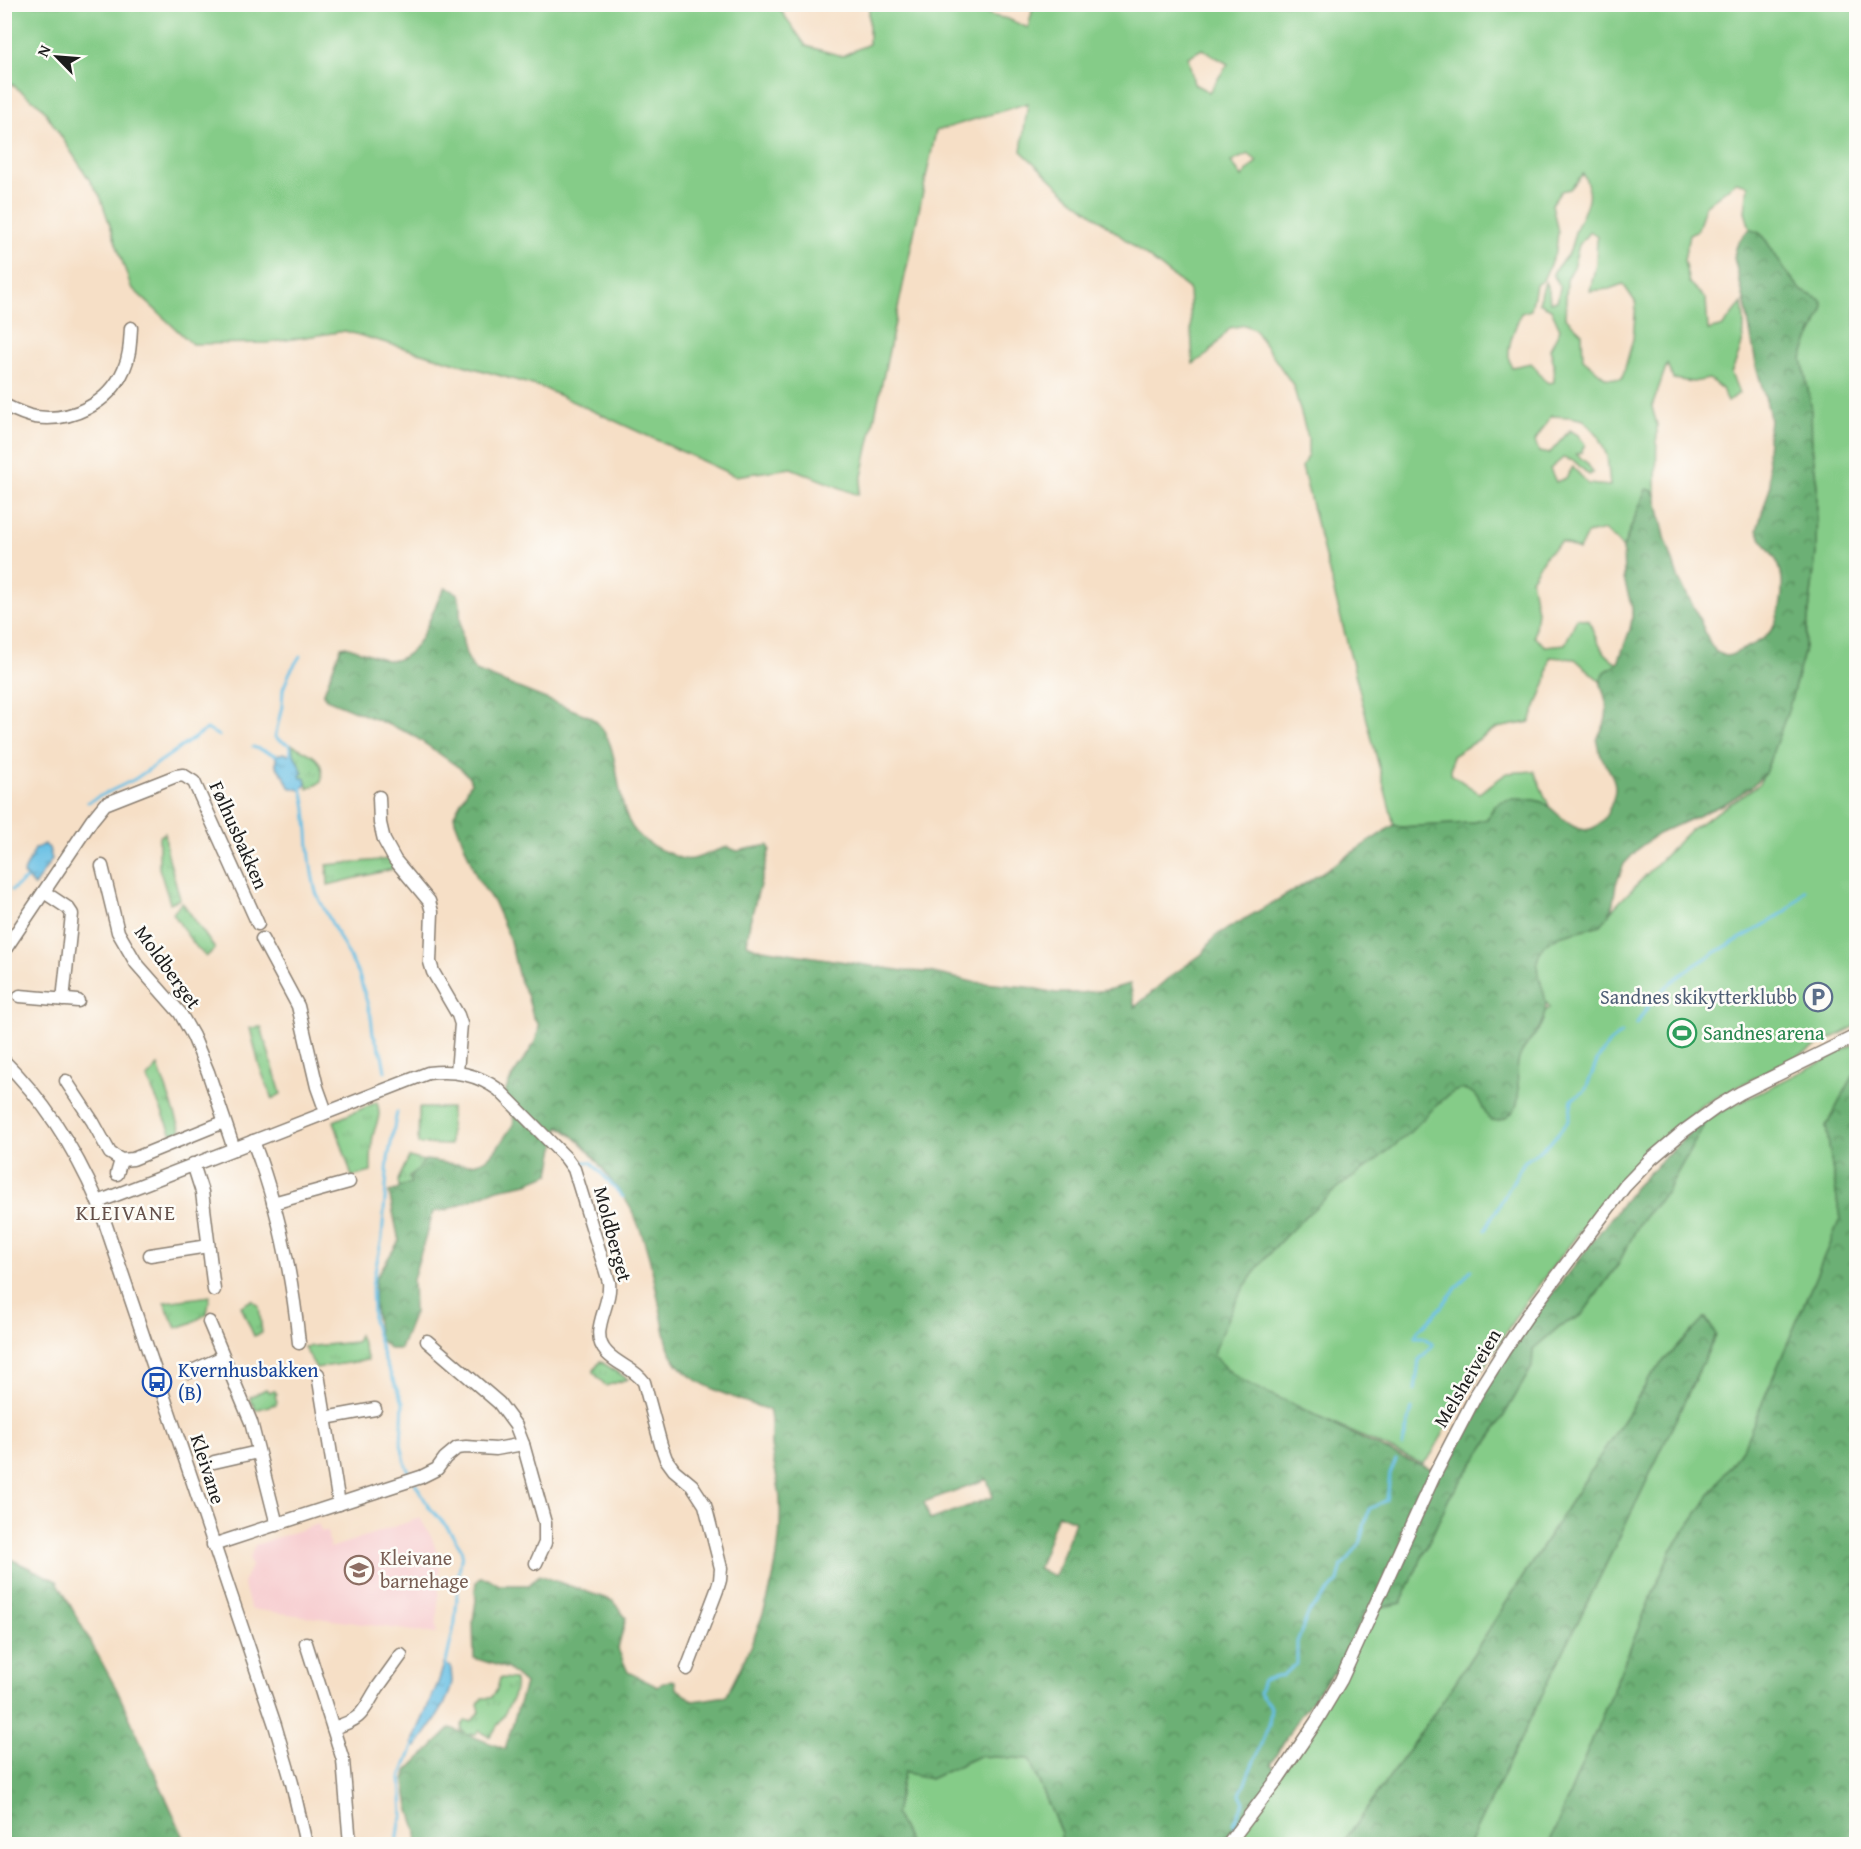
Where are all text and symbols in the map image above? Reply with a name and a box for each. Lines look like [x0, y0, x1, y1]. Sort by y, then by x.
north arrow [27, 27, 87, 87]
text: N [30, 40, 57, 61]
street label: Følhusbakken [203, 776, 276, 894]
street label: Moldberget [128, 919, 209, 1015]
parking icon: Sandnes skikytterklubb [1802, 981, 1834, 1013]
place label: Sandnes skikytterklubb [1600, 982, 1797, 1011]
sports icon: Sandnes arena [1666, 1017, 1698, 1049]
place label: Sandnes arena [1703, 1018, 1825, 1047]
street label: Moldberget [587, 1183, 640, 1285]
district label: KLEIVANE [76, 1197, 176, 1228]
street label: Melsheiveien [1426, 1323, 1508, 1433]
place label: Kvernhusbakken (B) [178, 1355, 319, 1407]
bus stop icon: Kvernhusbakken (B) [141, 1366, 173, 1398]
street label: Kleivane [184, 1430, 233, 1508]
place label: Kleivane barnehage [380, 1543, 469, 1595]
school or university icon: Kleivane barnehage [343, 1554, 375, 1586]

